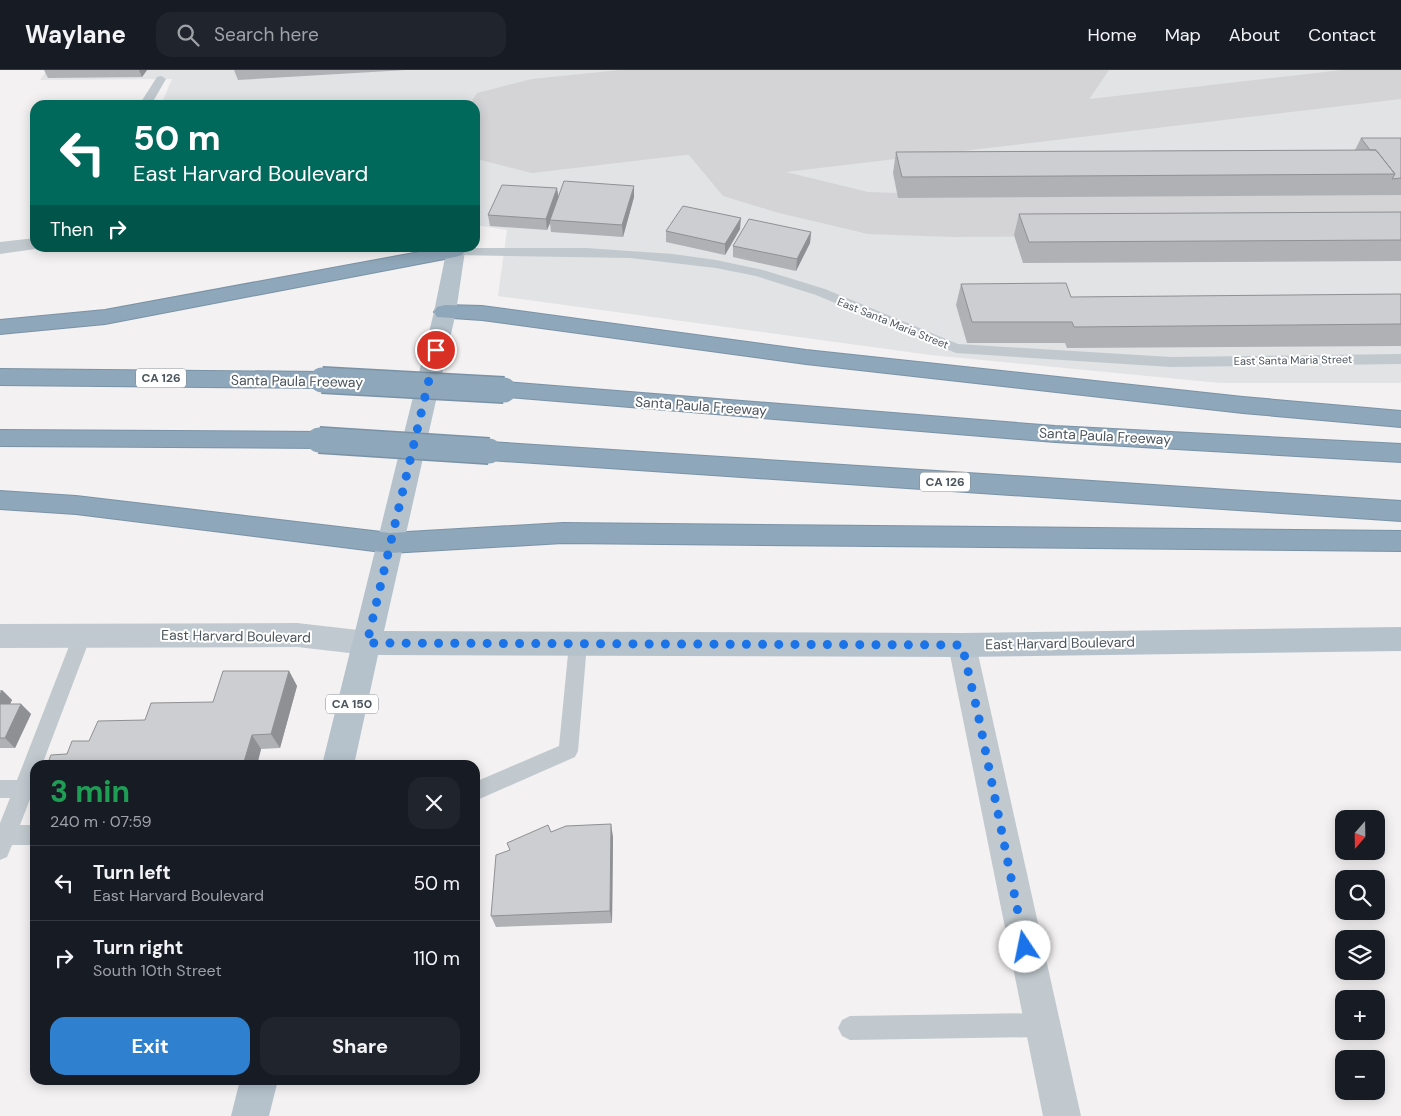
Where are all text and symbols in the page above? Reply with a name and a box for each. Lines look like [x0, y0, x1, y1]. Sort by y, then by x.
search box [156, 12, 506, 57]
text: Waylane [25, 19, 126, 50]
icon: search [174, 21, 202, 49]
text: Search here [214, 22, 319, 47]
text: Home [1087, 23, 1137, 47]
text: Map [1165, 23, 1201, 47]
text: About [1229, 23, 1280, 47]
text: Contact [1308, 23, 1376, 47]
text: 50 m [133, 115, 221, 161]
icon: left [50, 120, 115, 185]
text: East Harvard Boulevard [133, 159, 368, 188]
icon: right [103, 215, 131, 243]
text: Then [50, 217, 93, 242]
street label: East Santa Maria Street [835, 294, 951, 352]
pin [415, 329, 457, 371]
icon: arrive [422, 336, 450, 364]
street label: East Santa Maria Street [1234, 352, 1352, 368]
road number: CA 126 [136, 368, 186, 388]
street label: Santa Paula Freeway [231, 371, 363, 391]
street label: Santa Paula Freeway [634, 392, 768, 420]
street label: Santa Paula Freeway [1039, 424, 1172, 448]
road number: CA 126 [920, 472, 970, 492]
street label: East Harvard Boulevard [161, 626, 311, 646]
street label: East Harvard Boulevard [985, 633, 1135, 653]
road number: CA 150 [326, 694, 378, 714]
text: 3 min [50, 772, 130, 811]
button: close [408, 777, 460, 829]
north arrow [1335, 810, 1385, 860]
map controls [1335, 810, 1385, 1100]
text: 240 m · 07:59 [50, 811, 152, 832]
text: Turn left [93, 860, 171, 885]
icon: left [50, 869, 78, 897]
button: search [1335, 870, 1385, 920]
text: 50 m [413, 871, 460, 896]
text: East Harvard Boulevard [93, 885, 264, 906]
position arrow [998, 920, 1050, 972]
button: layers [1335, 930, 1385, 980]
text: Turn right [93, 935, 183, 960]
icon: right [50, 944, 78, 972]
text: 110 m [413, 946, 460, 971]
text: South 10th Street [93, 960, 222, 981]
button: + [1335, 990, 1385, 1040]
button: Exit [50, 1017, 250, 1075]
button: Share [260, 1017, 460, 1075]
button: − [1335, 1050, 1385, 1100]

